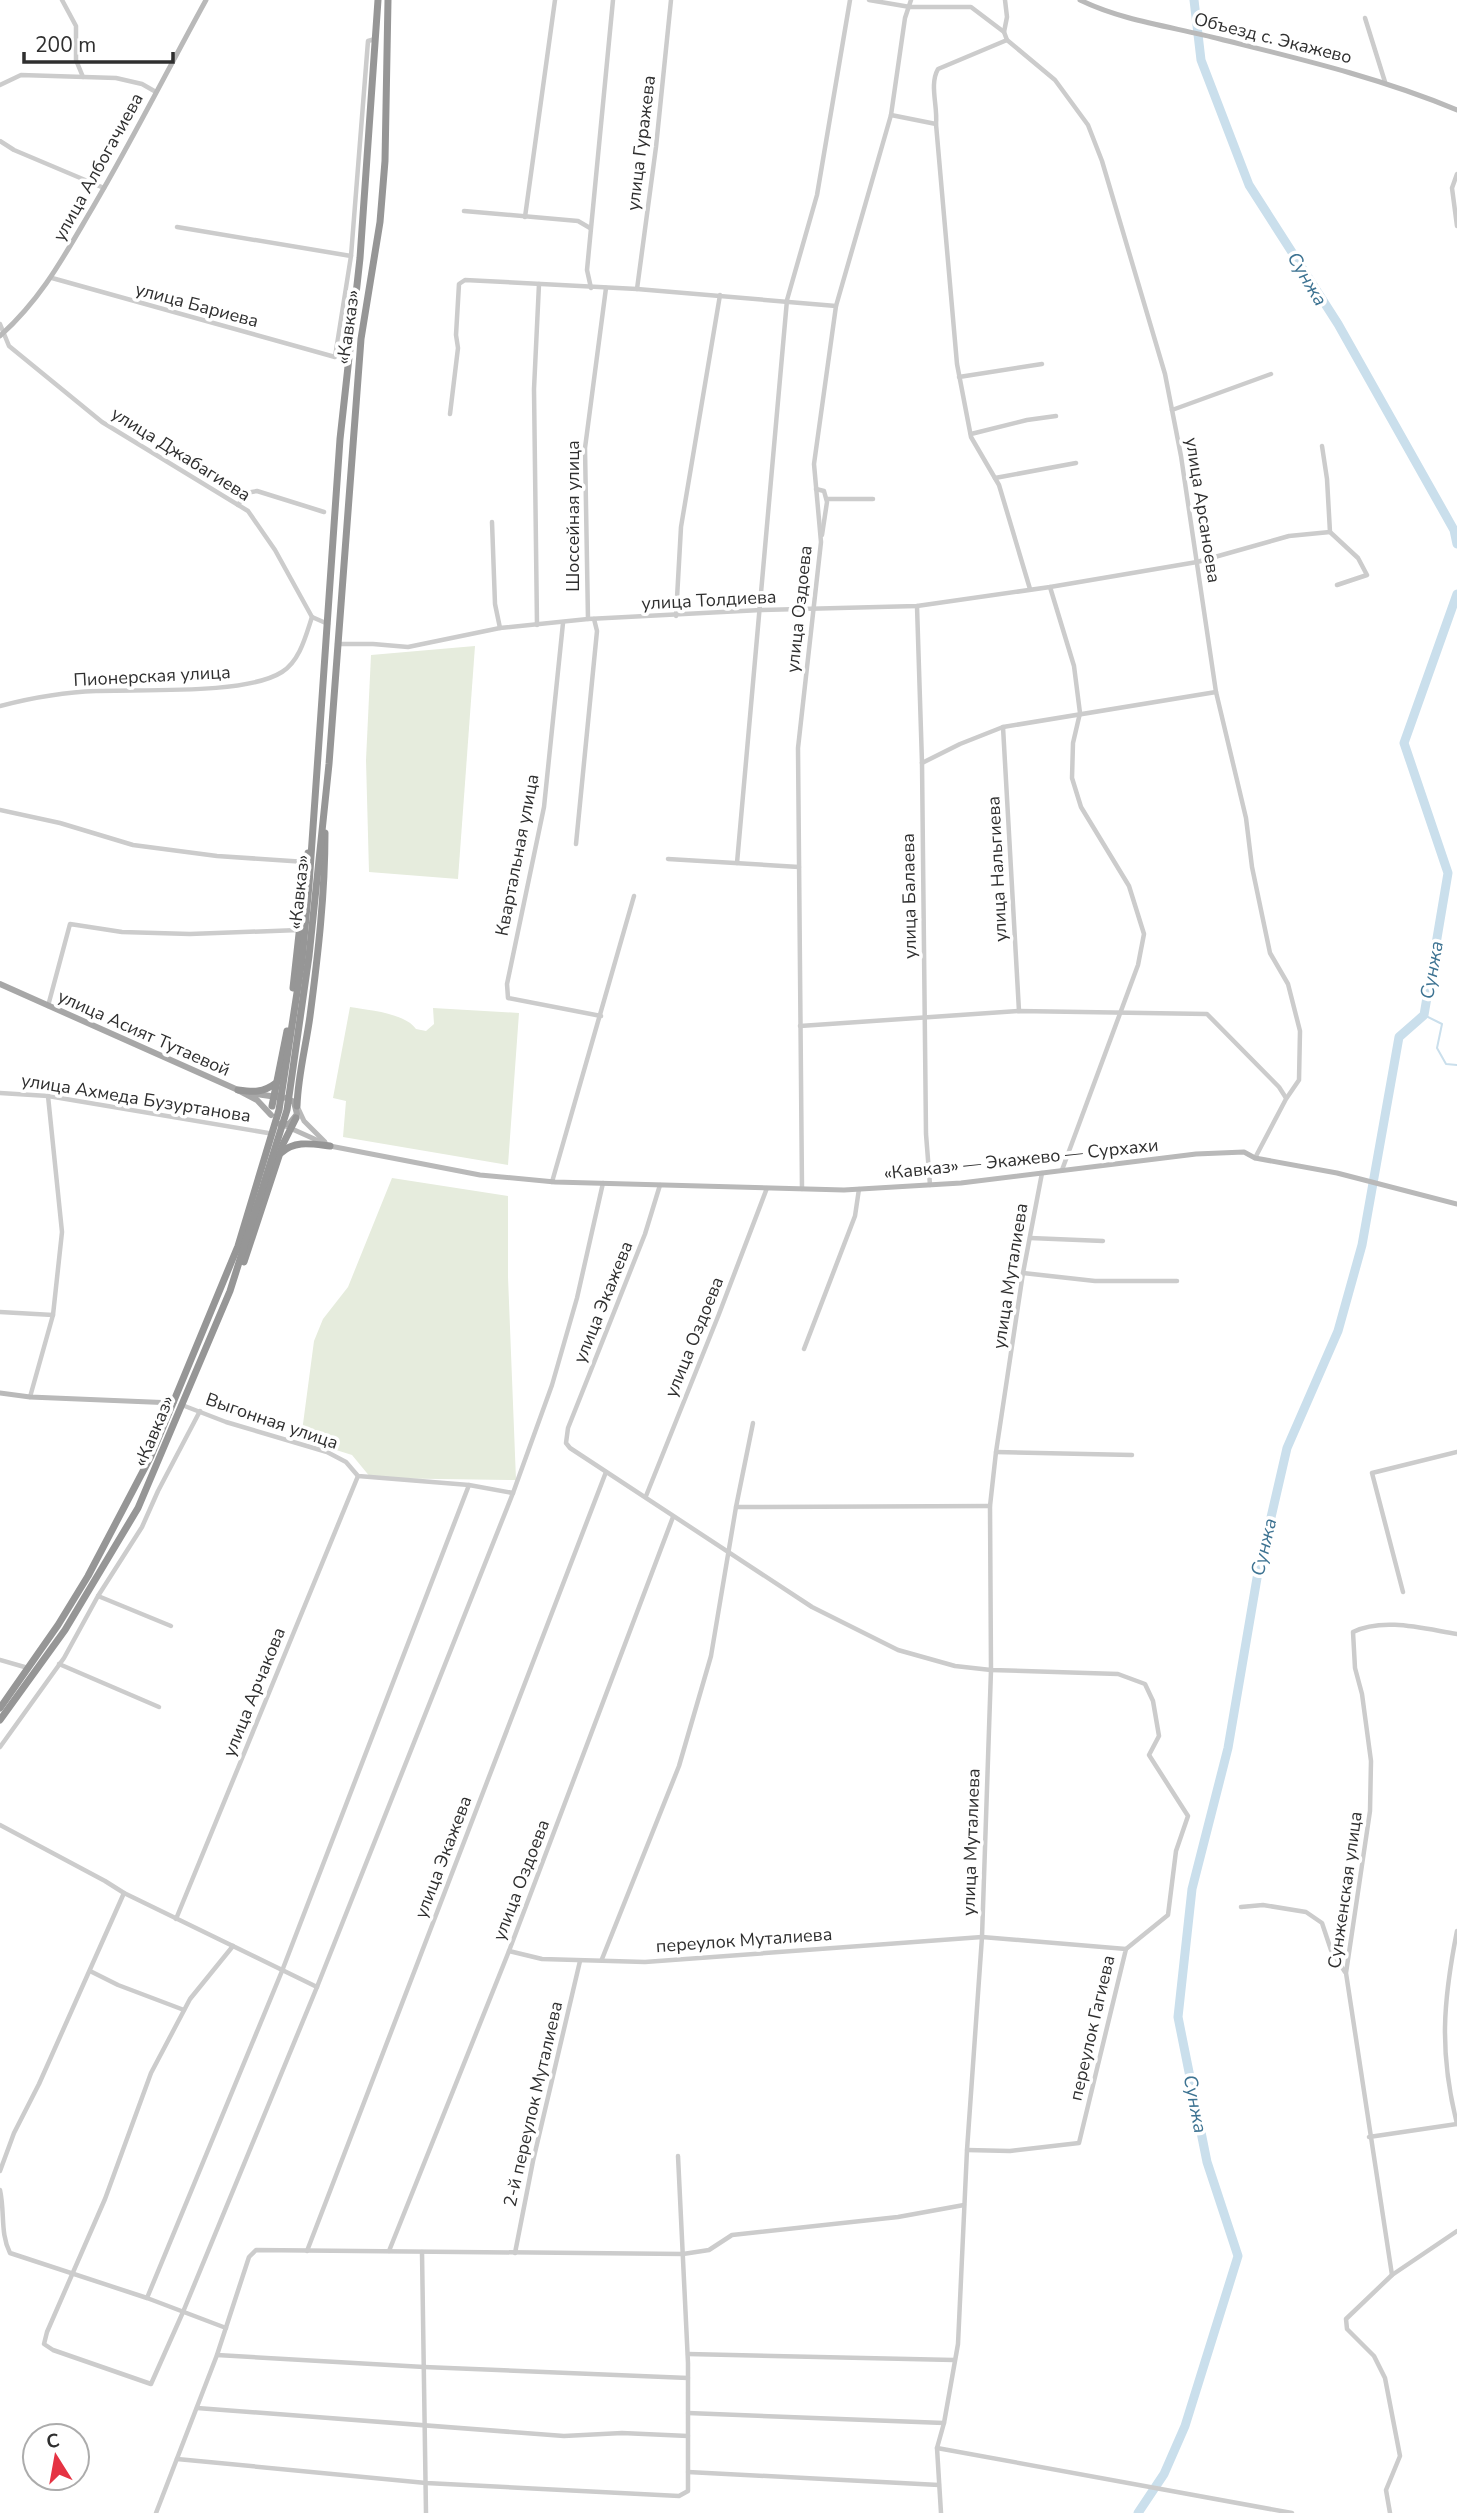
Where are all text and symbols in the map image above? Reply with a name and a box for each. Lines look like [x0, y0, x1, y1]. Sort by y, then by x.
street label: Объезд с. Экажево [1192, 7, 1354, 69]
scale bar [24, 21, 173, 65]
text: 200 m [35, 31, 96, 59]
street label: улица Гуражева [621, 74, 661, 212]
street label: улица Албогачиева [47, 89, 149, 245]
water label: Сунжа [1281, 247, 1333, 311]
street label: улица Бариева [133, 277, 261, 333]
street label: «Кавказ» [331, 288, 365, 366]
street label: улица Джабагиева [107, 401, 255, 507]
street label: улица Арсаноева [1180, 436, 1226, 584]
street label: Шоссейная улица [561, 440, 585, 592]
street label: улица Оздоева [780, 544, 818, 674]
street label: улица Толдиева [641, 584, 777, 616]
street label: Пионерская улица [73, 660, 231, 692]
street label: Квартальная улица [490, 772, 544, 938]
street label: улица Нальгиева [981, 796, 1013, 942]
street label: улица Балаева [896, 833, 922, 959]
street label: «Кавказ» [283, 853, 315, 931]
water label: Сунжа [1414, 939, 1450, 1001]
street label: улица Асият Тутаевой [54, 984, 234, 1082]
street label: улица Ахмеда Бузуртанова [19, 1068, 253, 1128]
street label: «Кавказ» — Экажево — Сурхахи [883, 1133, 1159, 1185]
street label: улица Муталиева [987, 1201, 1033, 1351]
street label: улица Экажева [568, 1237, 638, 1367]
street label: улица Оздоева [659, 1273, 729, 1401]
street label: Выгонная улица [203, 1387, 341, 1455]
street label: «Кавказ» [128, 1392, 180, 1470]
water label: Сунжа [1245, 1515, 1283, 1579]
street label: улица Арчакова [217, 1624, 291, 1760]
street label: улица Муталиева [956, 1768, 986, 1916]
street label: улица Экажева [409, 1792, 477, 1922]
street label: Сунженская улица [1322, 1810, 1368, 1970]
street label: улица Оздоева [487, 1816, 555, 1944]
street label: переулок Муталиева [655, 1922, 833, 1958]
street label: переулок Гагиева [1064, 1953, 1120, 2103]
street label: 2-й переулок Муталиева [498, 1999, 568, 2209]
water label: Сунжа [1177, 2073, 1213, 2135]
north arrow [21, 2422, 91, 2492]
text: С [44, 2427, 62, 2455]

